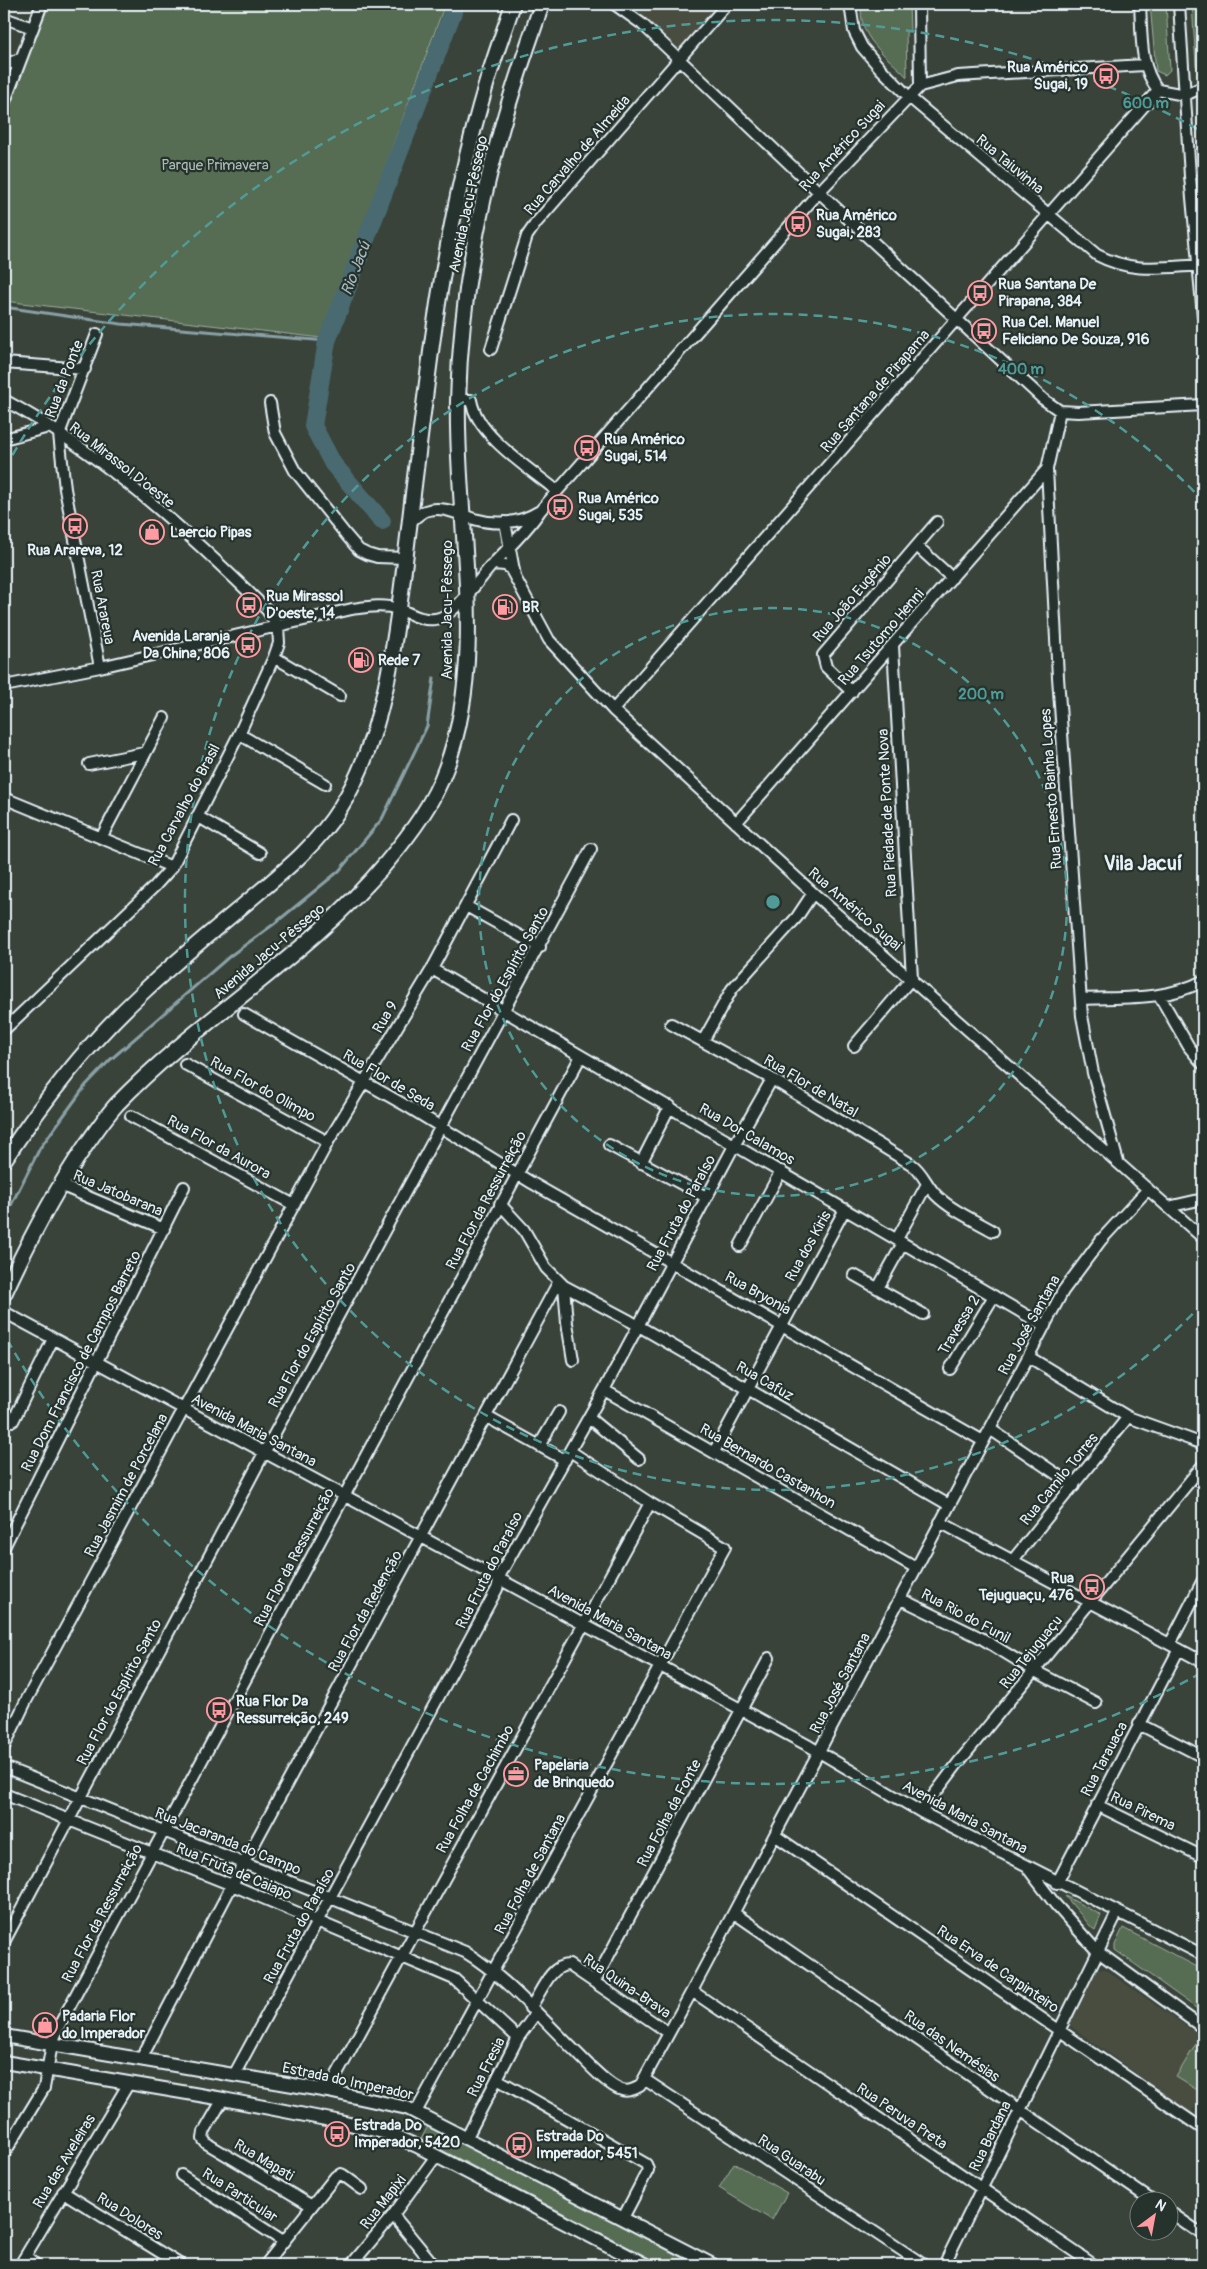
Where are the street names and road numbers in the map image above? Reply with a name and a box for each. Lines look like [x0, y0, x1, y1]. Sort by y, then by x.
street label: Rua Carvalho de Almeida [520, 91, 635, 219]
street label: Rua Américo Sugai [795, 97, 890, 196]
street label: Rua Taiuvinha [972, 130, 1048, 198]
street label: Avenida Jacu-Pêssego [445, 134, 492, 274]
street label: Rua Santana de Pirapama [817, 326, 934, 457]
street label: Rua da Ponte [41, 337, 88, 421]
street label: Rua Mirassol D'oeste [65, 418, 179, 513]
street label: Avenida Jacu-Pêssego [438, 540, 457, 680]
street label: Rua João Eugênio [809, 550, 896, 646]
street label: Rua Arareua [86, 568, 119, 646]
street label: Rua Tsutomo Henni [834, 585, 929, 690]
street label: Rua Ernesto Bainha Lopes [1036, 708, 1067, 870]
street label: Rua Piedade de Ponte Nova [874, 728, 901, 898]
street label: Rua Carvalho do Brasil [144, 741, 225, 870]
street label: Rua Américo Sugai [804, 864, 906, 955]
street label: Avenida Jacu-Pêssego [210, 899, 329, 1004]
street label: Rua Flor do Espírito Santo [458, 903, 553, 1055]
street label: Rua 9 [368, 998, 402, 1037]
street label: Rua Flor de Seda [339, 1045, 438, 1115]
street label: Rua Flor de Natal [760, 1051, 862, 1122]
street label: Rua Flor do Olimpo [207, 1053, 319, 1126]
street label: Rua Dor Calamos [695, 1099, 798, 1170]
street label: Rua Flor da Aurora [164, 1111, 274, 1184]
street label: Rua Flor da Ressurreição [442, 1128, 531, 1273]
street label: Rua Fruta do Paraíso [643, 1152, 720, 1275]
street label: Rua Jatobarana [70, 1166, 166, 1221]
street label: Rua dos Kiris [781, 1207, 836, 1285]
street label: Rua Dom Francisco de Campos Barreto [17, 1248, 146, 1475]
street label: Rua Flor do Espírito Santo [265, 1259, 360, 1411]
street label: Rua Bryonia [721, 1267, 794, 1319]
street label: Rua José Santana [994, 1272, 1065, 1379]
street label: Travessa 2 [934, 1292, 985, 1359]
street label: Rua Cafuz [732, 1357, 797, 1406]
street label: Avenida Maria Santana [188, 1389, 320, 1471]
street label: Rua Jasmim de Porcelana [81, 1410, 172, 1560]
street label: Rua Bernardo Castanhon [696, 1420, 839, 1513]
street label: Rua Camilo Torres [1016, 1429, 1103, 1530]
street label: Rua Flor da Ressurreição [250, 1485, 339, 1630]
street label: Rua Fruta do Paraíso [452, 1508, 527, 1632]
street label: Rua Flor da Redenção [324, 1547, 407, 1675]
street label: Avenida Maria Santana [544, 1580, 675, 1664]
street label: Rua Rio do Funil [918, 1585, 1014, 1648]
street label: Rua Tejuguaçu [996, 1612, 1067, 1693]
street label: Rua Flor do Espírito Santo [73, 1616, 166, 1769]
street label: Rua José Santana [806, 1630, 875, 1737]
street label: Rua Tarauaca [1077, 1719, 1132, 1800]
street label: Rua Folha de Cachimbo [432, 1722, 519, 1857]
street label: Rua Folha da Fonte [633, 1756, 706, 1870]
street label: Avenida Maria Santana [899, 1776, 1031, 1858]
street label: Rua Pirema [1107, 1788, 1178, 1835]
street label: Rua Jacaranda do Campo [152, 1803, 304, 1880]
street label: Rua Folha de Santana [491, 1811, 570, 1938]
street label: Rua Fruta de Caiapo [173, 1839, 295, 1904]
street label: Rua Flor da Ressurreição [58, 1841, 147, 1986]
street label: Rua Fruta do Paraíso [260, 1865, 339, 1987]
street label: Rua Erva de Carpinteiro [933, 1921, 1063, 2017]
street label: Rua Quina-Brava [579, 1950, 674, 2023]
street label: Rua das Nemésias [900, 2006, 1003, 2087]
street label: Rua Fresia [463, 2034, 510, 2100]
street label: Estrada do Imperador [281, 2058, 416, 2105]
street label: Rua Peruva Preta [853, 2079, 951, 2154]
street label: Rua Bardana [965, 2098, 1016, 2175]
street label: Rua das Aveleiras [29, 2111, 100, 2212]
street label: Rua Guarabu [754, 2131, 829, 2190]
street label: Rua Mapati [230, 2135, 297, 2186]
street label: Rua Particular [198, 2164, 282, 2227]
street label: Rua Mapixi [356, 2171, 411, 2233]
street label: Rua Dolores [93, 2189, 167, 2244]

